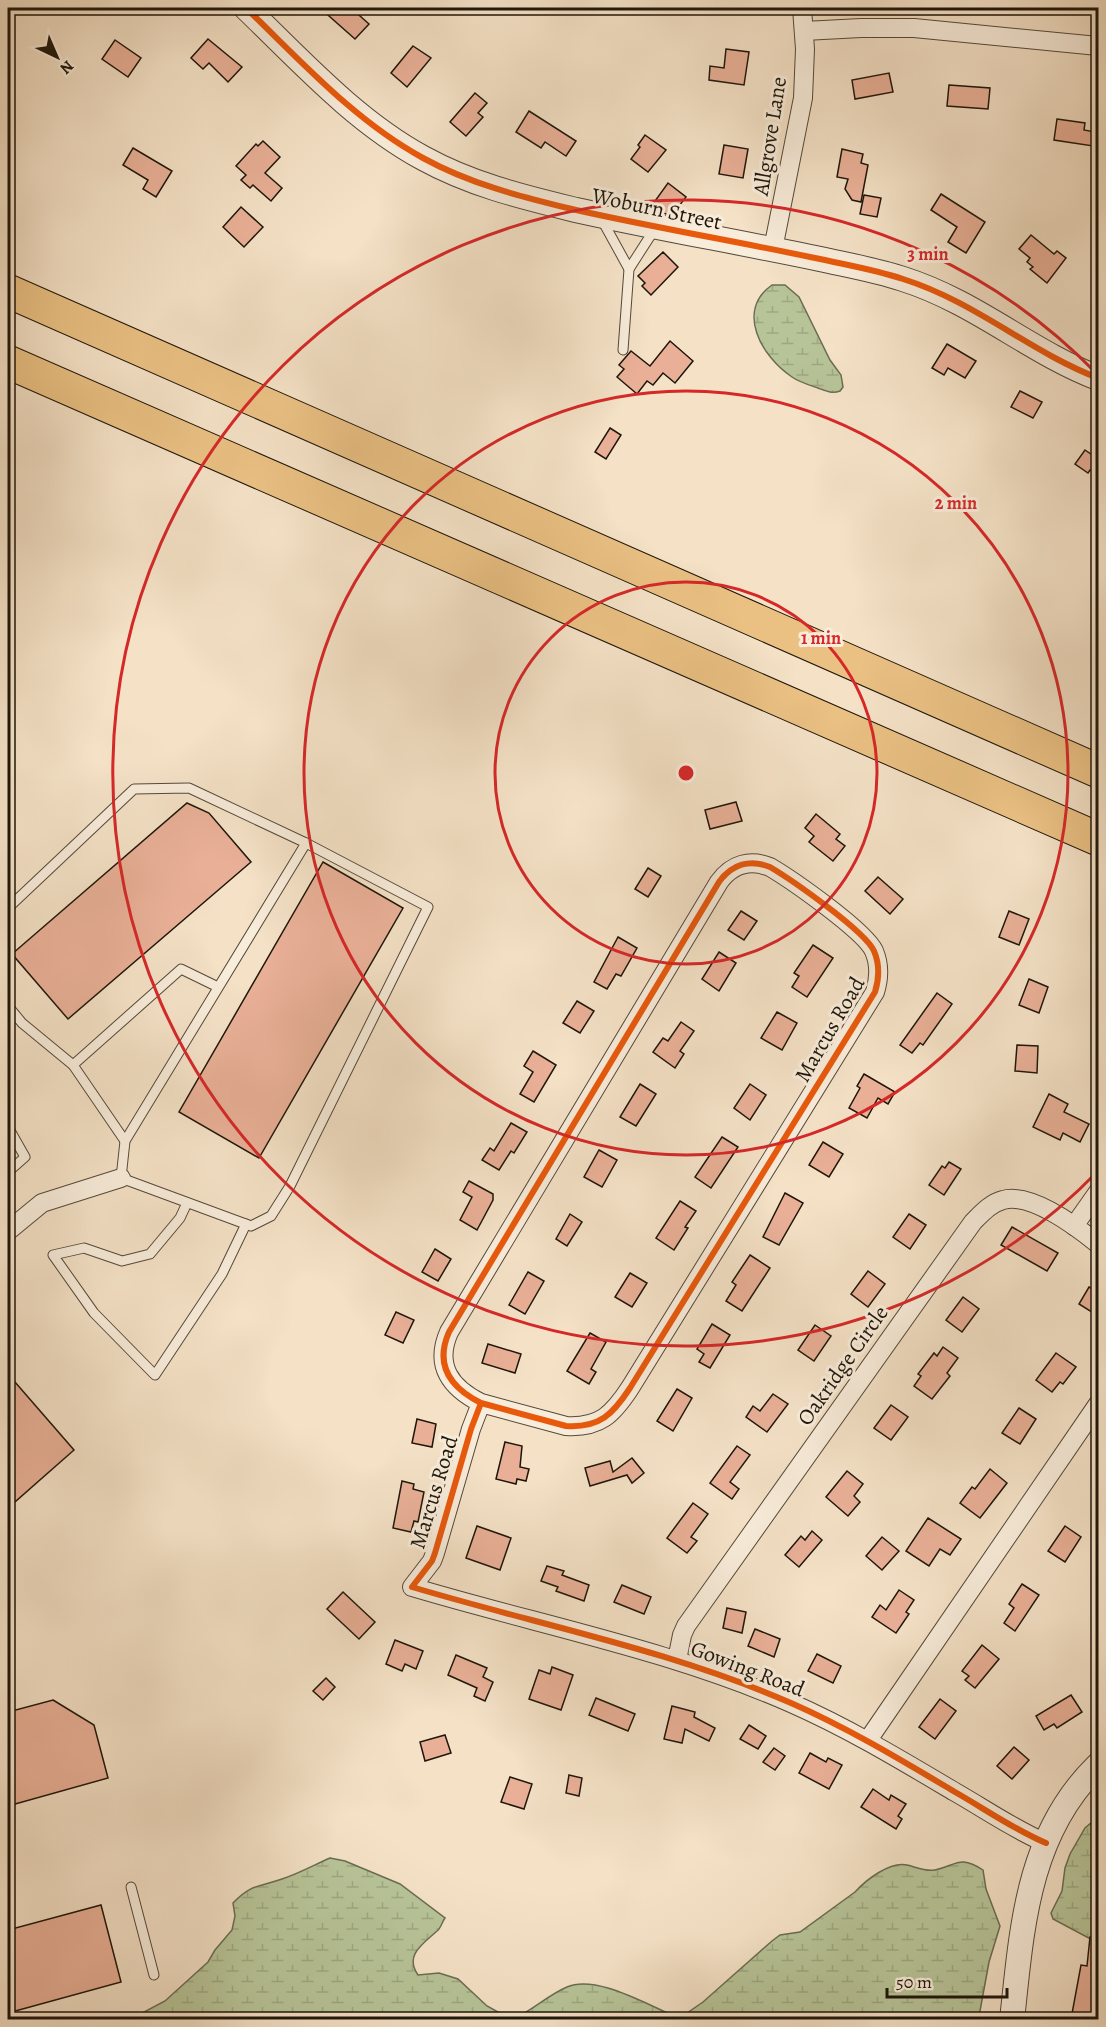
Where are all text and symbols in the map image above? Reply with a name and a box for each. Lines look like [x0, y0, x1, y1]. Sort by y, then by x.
north arrow [27, 27, 87, 87]
text: N [55, 55, 79, 79]
street label: Allgrove Lane [746, 75, 794, 199]
street label: Woburn Street [588, 180, 724, 237]
text: 3 min [907, 242, 949, 266]
text: 2 min [935, 491, 977, 515]
text: 1 min [801, 626, 841, 650]
centre of rings [676, 763, 696, 783]
street label: Marcus Road [788, 971, 872, 1088]
street label: Oakridge Circle [790, 1299, 895, 1432]
street label: Marcus Road [402, 1432, 465, 1553]
street label: Gowing Road [686, 1633, 809, 1704]
scale bar [887, 1961, 1007, 1999]
text: 50 m [896, 1970, 932, 1994]

